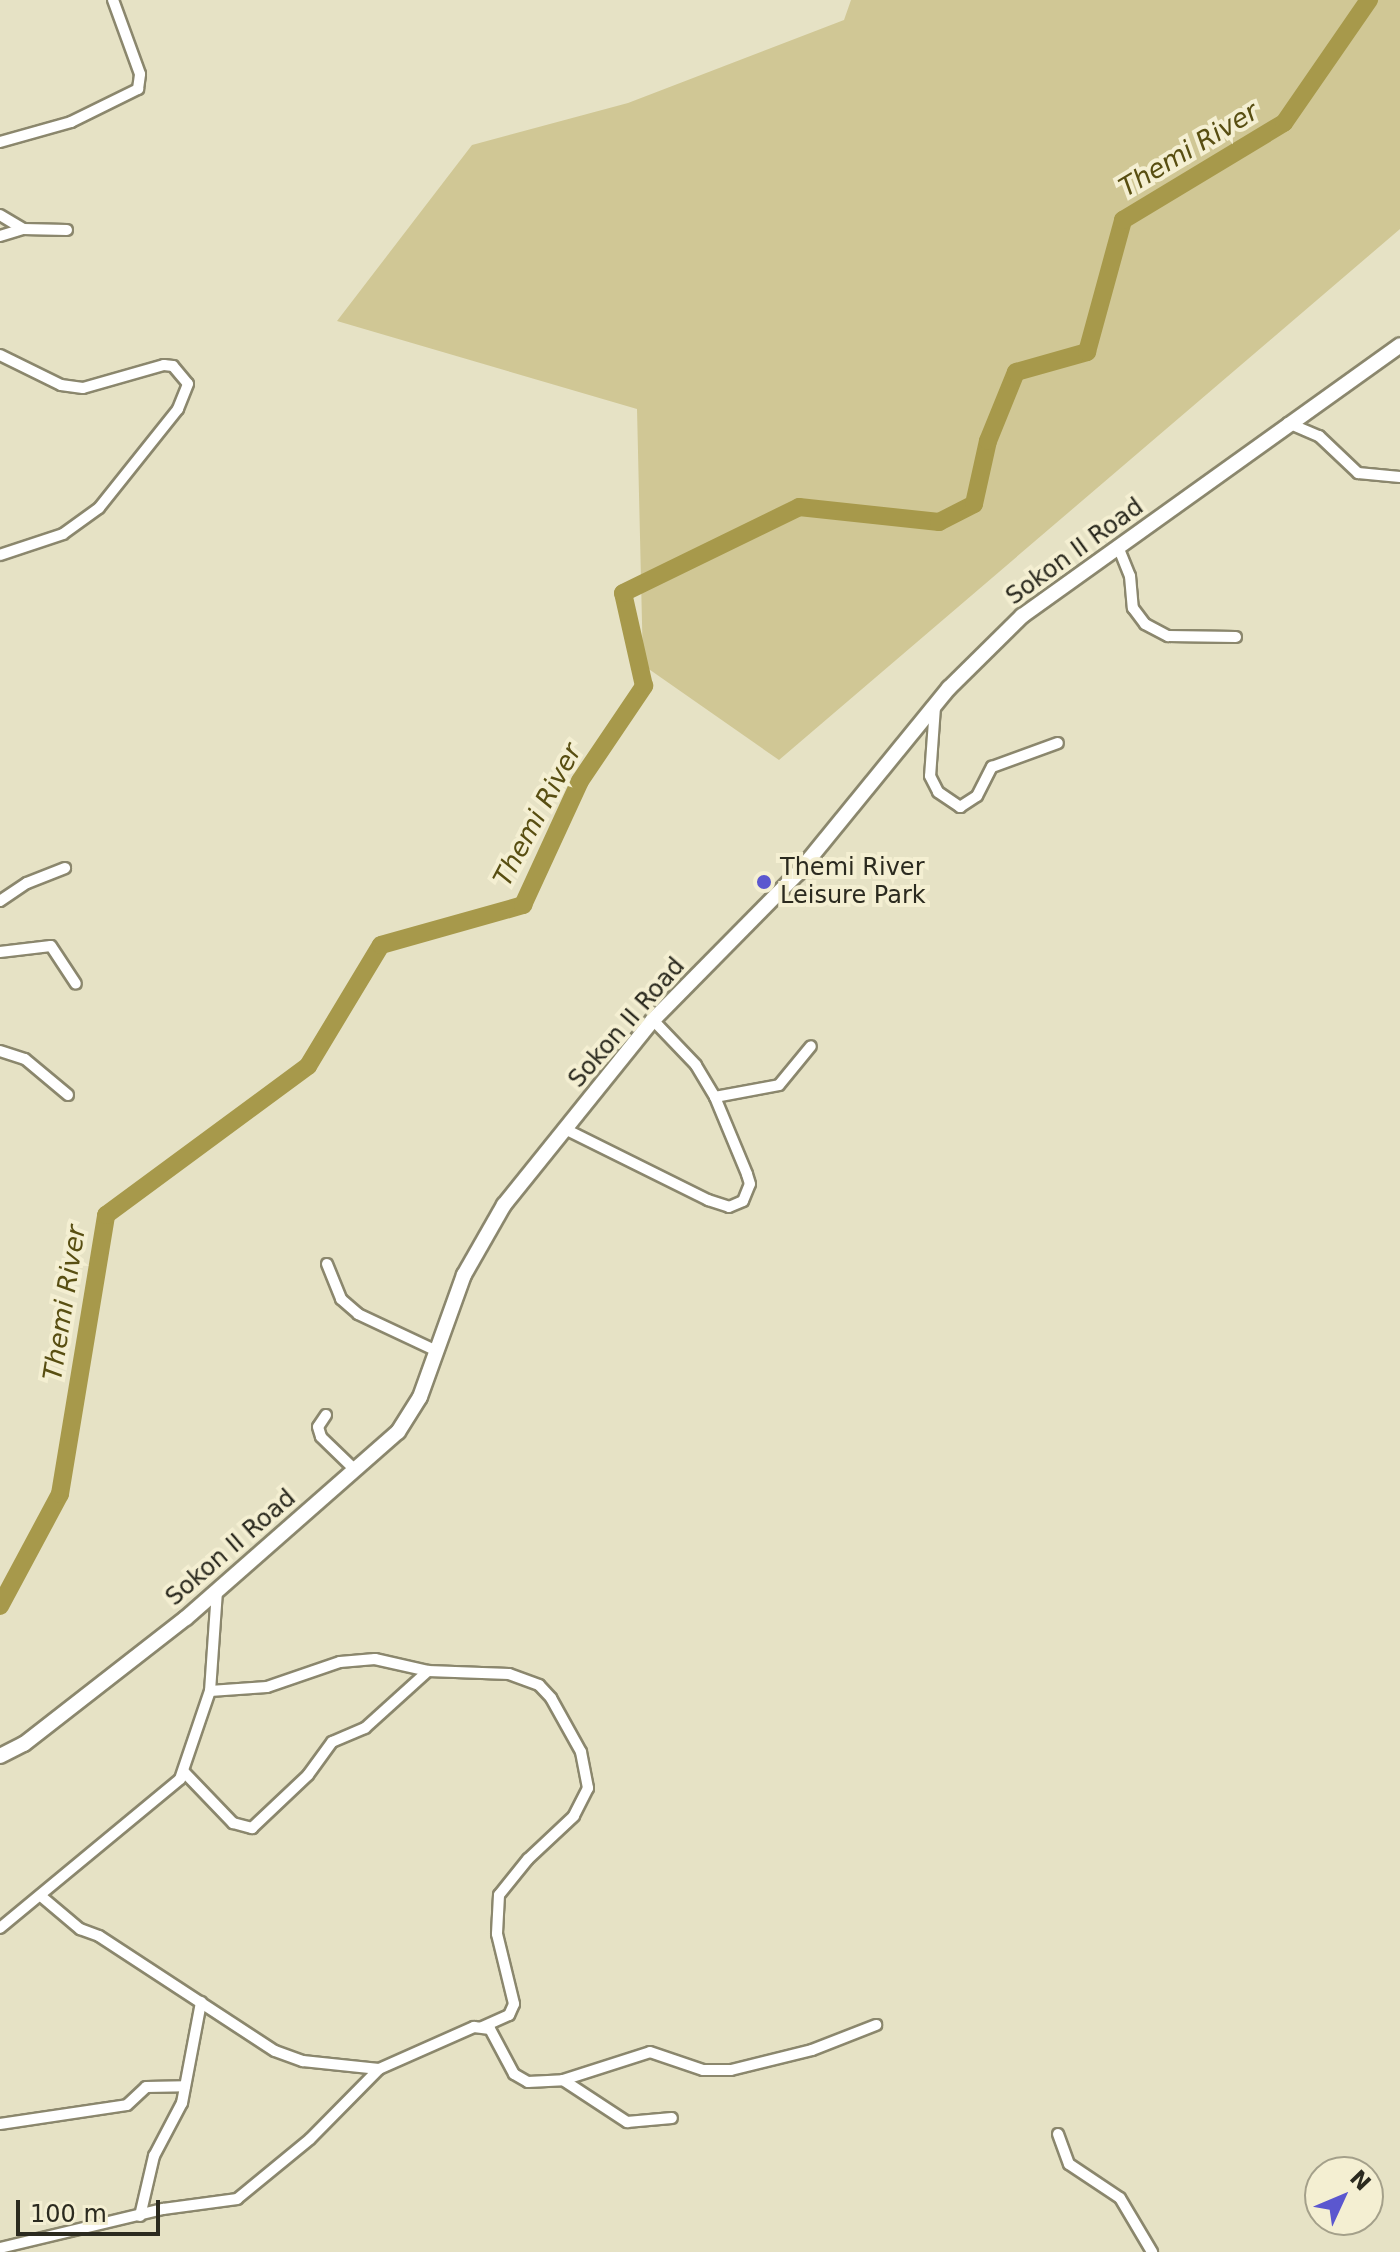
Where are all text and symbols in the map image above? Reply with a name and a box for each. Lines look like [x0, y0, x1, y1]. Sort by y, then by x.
water label: Themi River [1114, 96, 1264, 204]
street label: Sokon II Road [1001, 493, 1149, 611]
water label: Themi River [487, 739, 589, 891]
place label: Themi River Leisure Park [780, 854, 926, 910]
marker: Themi River Leisure Park [755, 873, 773, 891]
street label: Sokon II Road [563, 952, 691, 1094]
water label: Themi River [37, 1223, 93, 1383]
street label: Sokon II Road [160, 1484, 302, 1612]
north arrow [1304, 2156, 1384, 2236]
text: N [1345, 2165, 1376, 2196]
scale bar [20, 2184, 164, 2234]
text: 100 m [30, 2200, 107, 2228]

